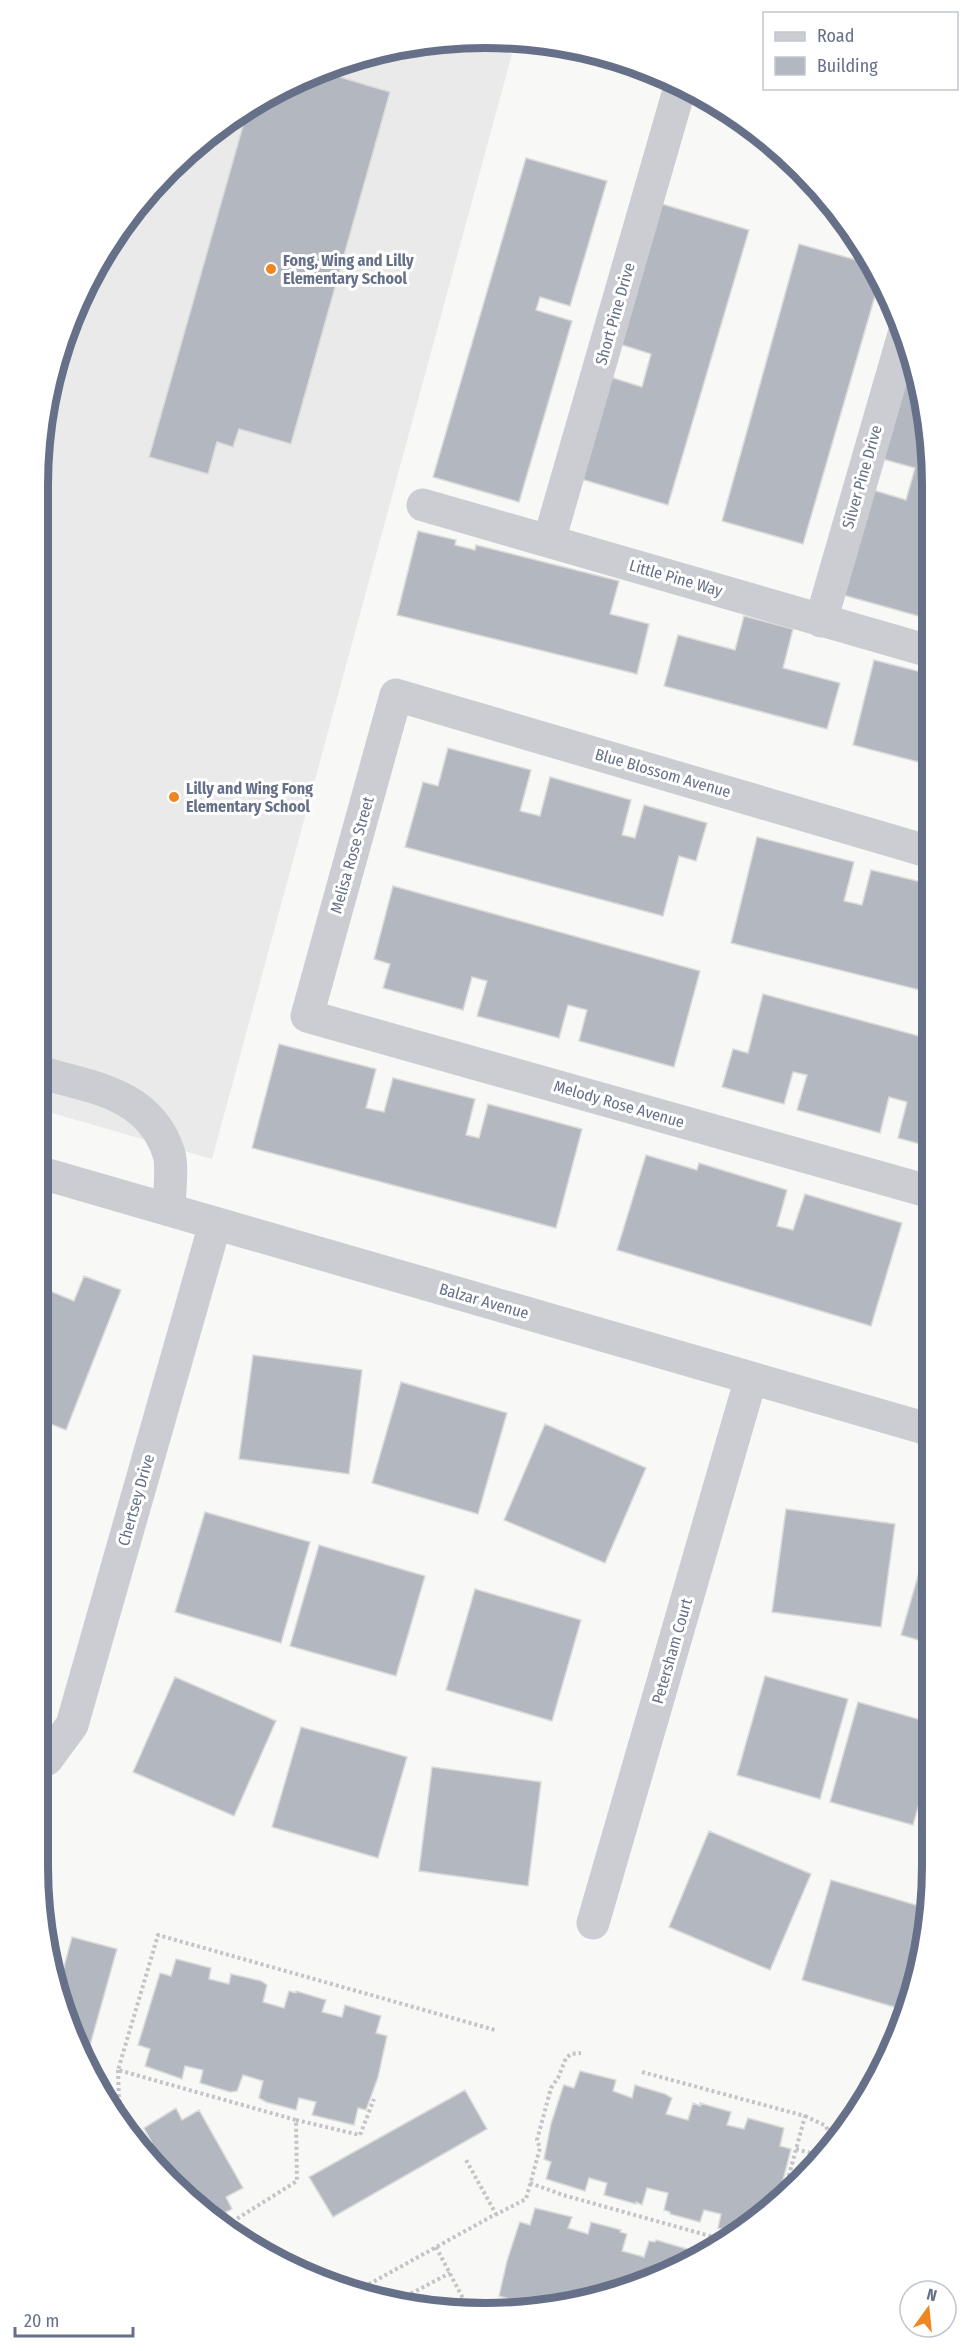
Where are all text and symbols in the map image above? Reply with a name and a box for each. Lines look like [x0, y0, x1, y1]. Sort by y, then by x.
legend [763, 12, 958, 90]
text: Road [817, 25, 854, 47]
text: Building [817, 55, 878, 77]
place label: Fong, Wing and Lilly Elementary School [283, 251, 414, 288]
street label: Short Pine Drive [591, 260, 639, 367]
marker: Fong, Wing and Lilly Elementary School [264, 262, 278, 276]
street label: Silver Pine Drive [838, 423, 886, 531]
street label: Little Pine Way [627, 556, 726, 601]
street label: Blue Blossom Avenue [593, 745, 733, 802]
place label: Lilly and Wing Fong Elementary School [186, 779, 313, 816]
marker: Lilly and Wing Fong Elementary School [167, 790, 181, 804]
street label: Melisa Rose Street [326, 794, 378, 916]
street label: Melody Rose Avenue [552, 1076, 686, 1132]
street label: Balzar Avenue [437, 1279, 531, 1323]
street label: Chertsey Drive [114, 1452, 158, 1548]
street label: Petersham Court [648, 1595, 696, 1706]
north arrow [898, 2279, 958, 2339]
text: N [925, 2285, 939, 2305]
scale bar [15, 2300, 134, 2338]
text: 20 m [24, 2310, 59, 2332]

